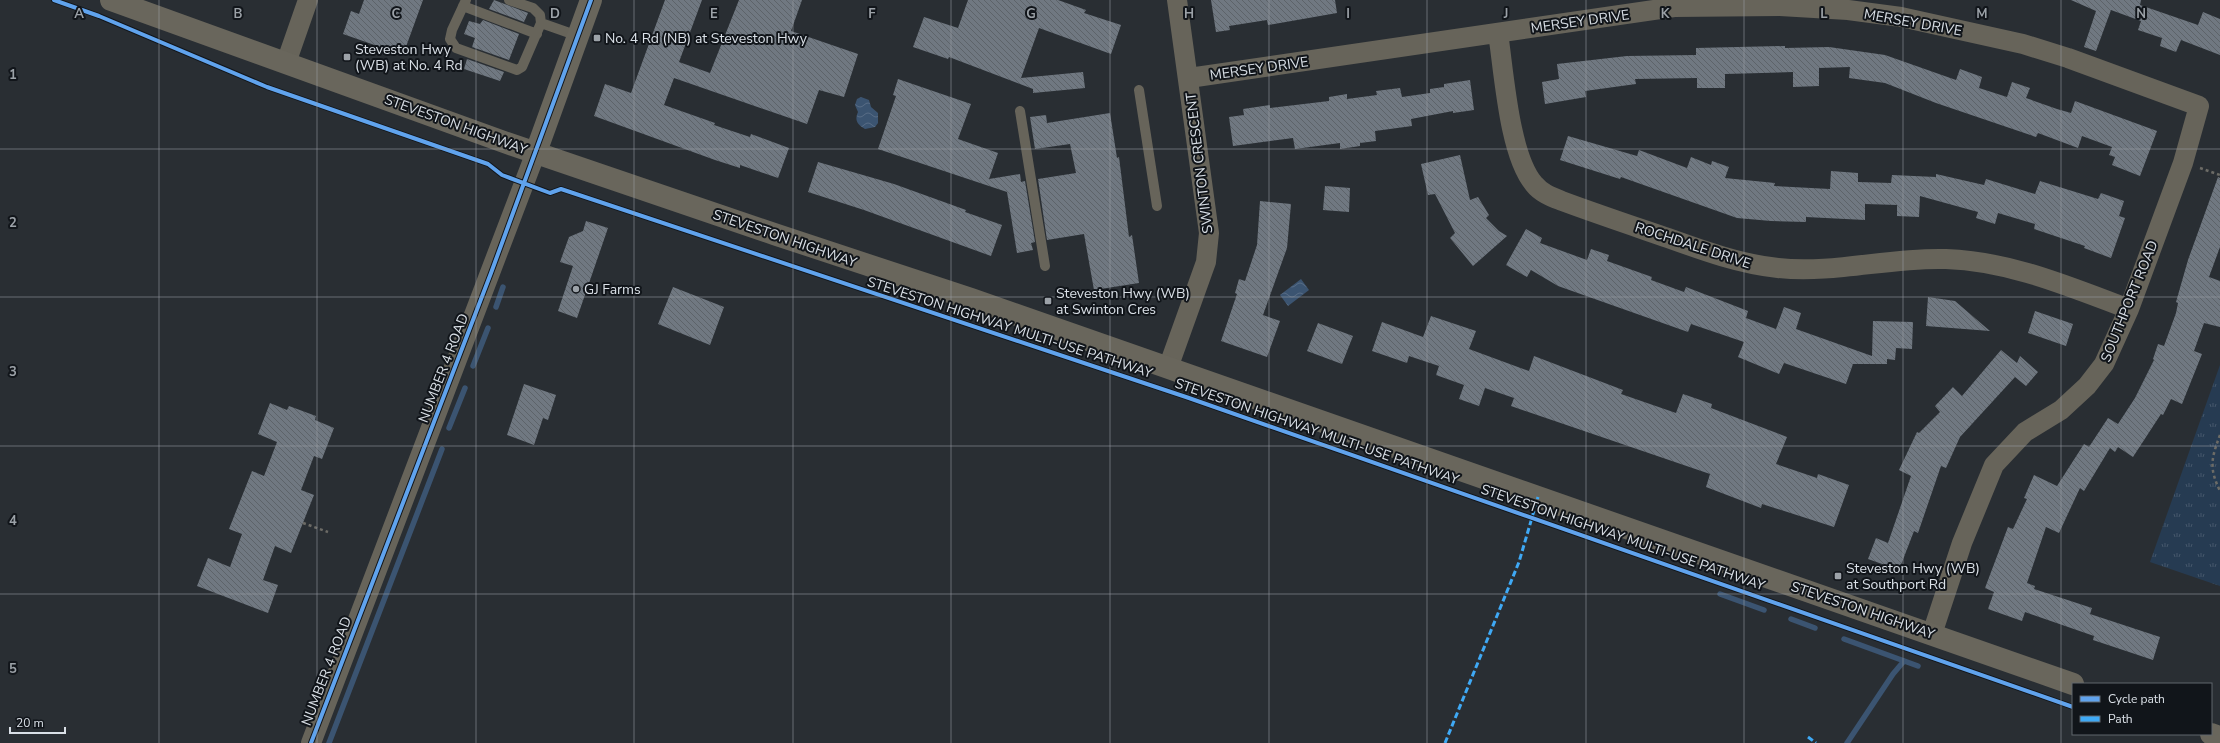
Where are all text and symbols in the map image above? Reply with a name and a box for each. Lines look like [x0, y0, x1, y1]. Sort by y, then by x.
text: A [74, 5, 84, 23]
text: B [234, 5, 243, 23]
text: C [392, 5, 401, 23]
text: D [550, 5, 560, 23]
text: E [710, 5, 718, 23]
text: F [868, 5, 876, 23]
text: G [1026, 5, 1036, 23]
text: H [1184, 5, 1194, 23]
text: I [1346, 5, 1350, 23]
text: J [1503, 5, 1508, 23]
street label: MERSEY DRIVE [1530, 5, 1631, 38]
text: K [1661, 5, 1670, 23]
text: L [1820, 5, 1828, 23]
street label: MERSEY DRIVE [1862, 5, 1963, 40]
text: M [1976, 5, 1988, 23]
text: N [2136, 5, 2146, 23]
place label: No. 4 Rd (NB) at Steveston Hwy [605, 29, 808, 48]
marker: No. 4 Rd (NB) at Steveston Hwy [592, 33, 602, 43]
place label: Steveston Hwy (WB) at No. 4 Rd [355, 40, 463, 75]
marker: Steveston Hwy (WB) at No. 4 Rd [342, 52, 352, 62]
street label: MERSEY DRIVE [1209, 52, 1310, 85]
text: 1 [9, 66, 17, 84]
street label: STEVESTON HIGHWAY [382, 90, 531, 159]
street label: SWINTON CRESCENT [1181, 91, 1218, 235]
street label: STEVESTON HIGHWAY [710, 205, 860, 272]
text: 2 [9, 214, 17, 232]
street label: ROCHDALE DRIVE [1632, 218, 1753, 273]
street label: SOUTHPORT ROAD [2096, 238, 2163, 365]
street label: STEVESTON HIGHWAY MULTI-USE PATHWAY [865, 272, 1156, 383]
place label: GJ Farms [584, 280, 641, 299]
marker: GJ Farms [571, 284, 581, 294]
place label: Steveston Hwy (WB) at Swinton Cres [1056, 284, 1190, 319]
marker: Steveston Hwy (WB) at Swinton Cres [1043, 296, 1053, 306]
street label: NUMBER 4 ROAD [414, 311, 473, 426]
text: 3 [9, 363, 17, 381]
street label: STEVESTON HIGHWAY MULTI-USE PATHWAY [1172, 374, 1462, 489]
street label: STEVESTON HIGHWAY MULTI-USE PATHWAY [1478, 480, 1768, 595]
text: 4 [9, 512, 17, 530]
place label: Steveston Hwy (WB) at Southport Rd [1846, 559, 1980, 594]
marker: Steveston Hwy (WB) at Southport Rd [1833, 571, 1843, 581]
street label: STEVESTON HIGHWAY [1788, 577, 1938, 644]
street label: NUMBER 4 ROAD [297, 614, 356, 729]
text: 5 [9, 660, 17, 678]
legend [2072, 683, 2212, 735]
text: Cycle path [2108, 691, 2165, 707]
scale bar [10, 709, 65, 735]
text: Path [2108, 711, 2133, 727]
text: 20 m [16, 715, 44, 731]

